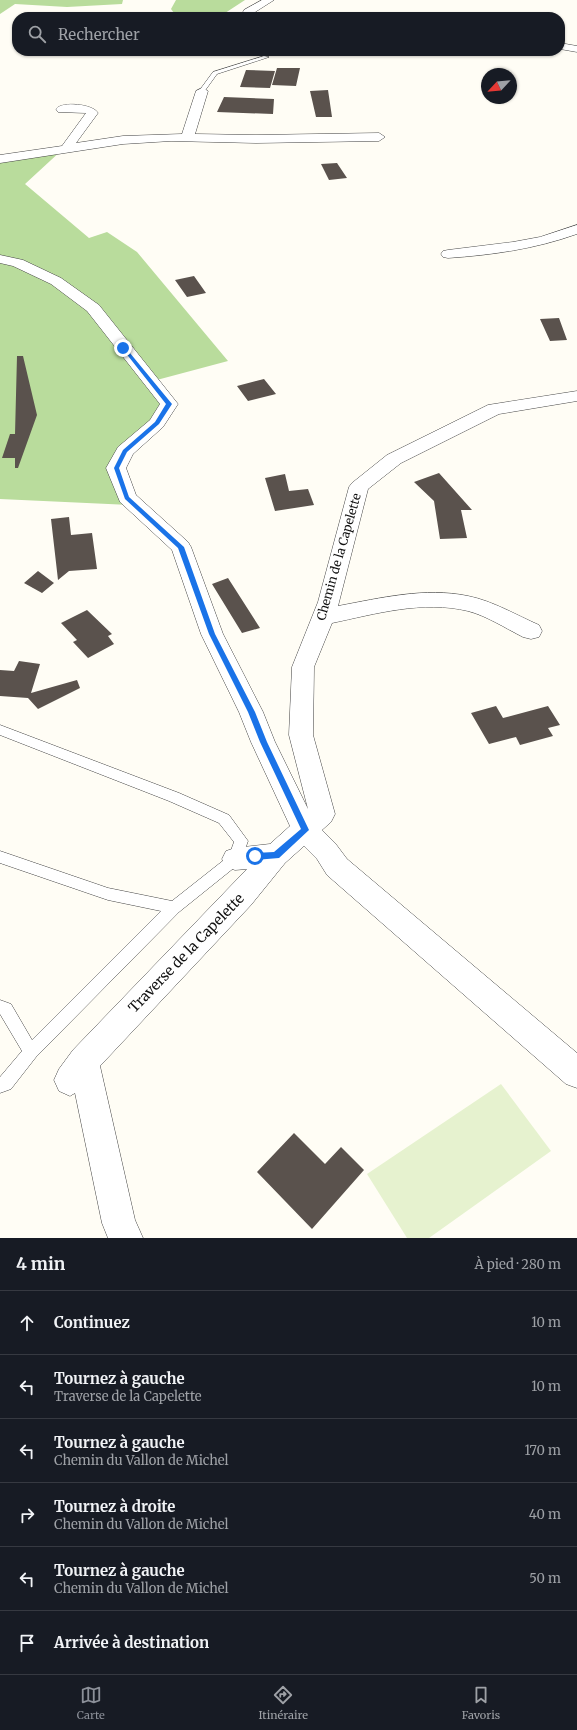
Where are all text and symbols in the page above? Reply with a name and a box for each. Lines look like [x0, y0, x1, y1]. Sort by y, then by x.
search box [12, 12, 565, 56]
icon: search [26, 23, 48, 45]
text: Rechercher [58, 25, 140, 44]
north arrow [481, 68, 517, 104]
route end [114, 339, 132, 357]
street label: Chemin de la Capelette [313, 492, 364, 622]
route start [246, 847, 264, 865]
street label: Traverse de la Capelette [124, 890, 248, 1016]
text: 4 min [16, 1253, 65, 1275]
text: À pied · 280 m [475, 1256, 561, 1273]
icon: ahead [16, 1312, 38, 1334]
text: Continuez [54, 1313, 130, 1332]
text: 10 m [531, 1314, 561, 1331]
text: Tournez à gauche [54, 1369, 185, 1388]
icon: left [16, 1376, 38, 1398]
text: 10 m [531, 1378, 561, 1395]
text: Traverse de la Capelette [54, 1388, 202, 1405]
text: Tournez à gauche [54, 1433, 185, 1452]
icon: left [16, 1440, 38, 1462]
text: 170 m [524, 1442, 561, 1459]
text: Chemin du Vallon de Michel [54, 1452, 229, 1469]
text: Tournez à droite [54, 1497, 175, 1516]
icon: right [16, 1504, 38, 1526]
text: 40 m [529, 1506, 561, 1523]
text: Chemin du Vallon de Michel [54, 1516, 229, 1533]
text: Tournez à gauche [54, 1561, 185, 1580]
icon: left [16, 1568, 38, 1590]
text: 50 m [529, 1570, 561, 1587]
text: Chemin du Vallon de Michel [54, 1580, 229, 1597]
icon: arrive [16, 1632, 38, 1654]
text: Arrivée à destination [54, 1633, 209, 1652]
tab: Carte [77, 1684, 105, 1722]
tab: Itinéraire [259, 1684, 308, 1722]
tab: Favoris [462, 1684, 500, 1722]

